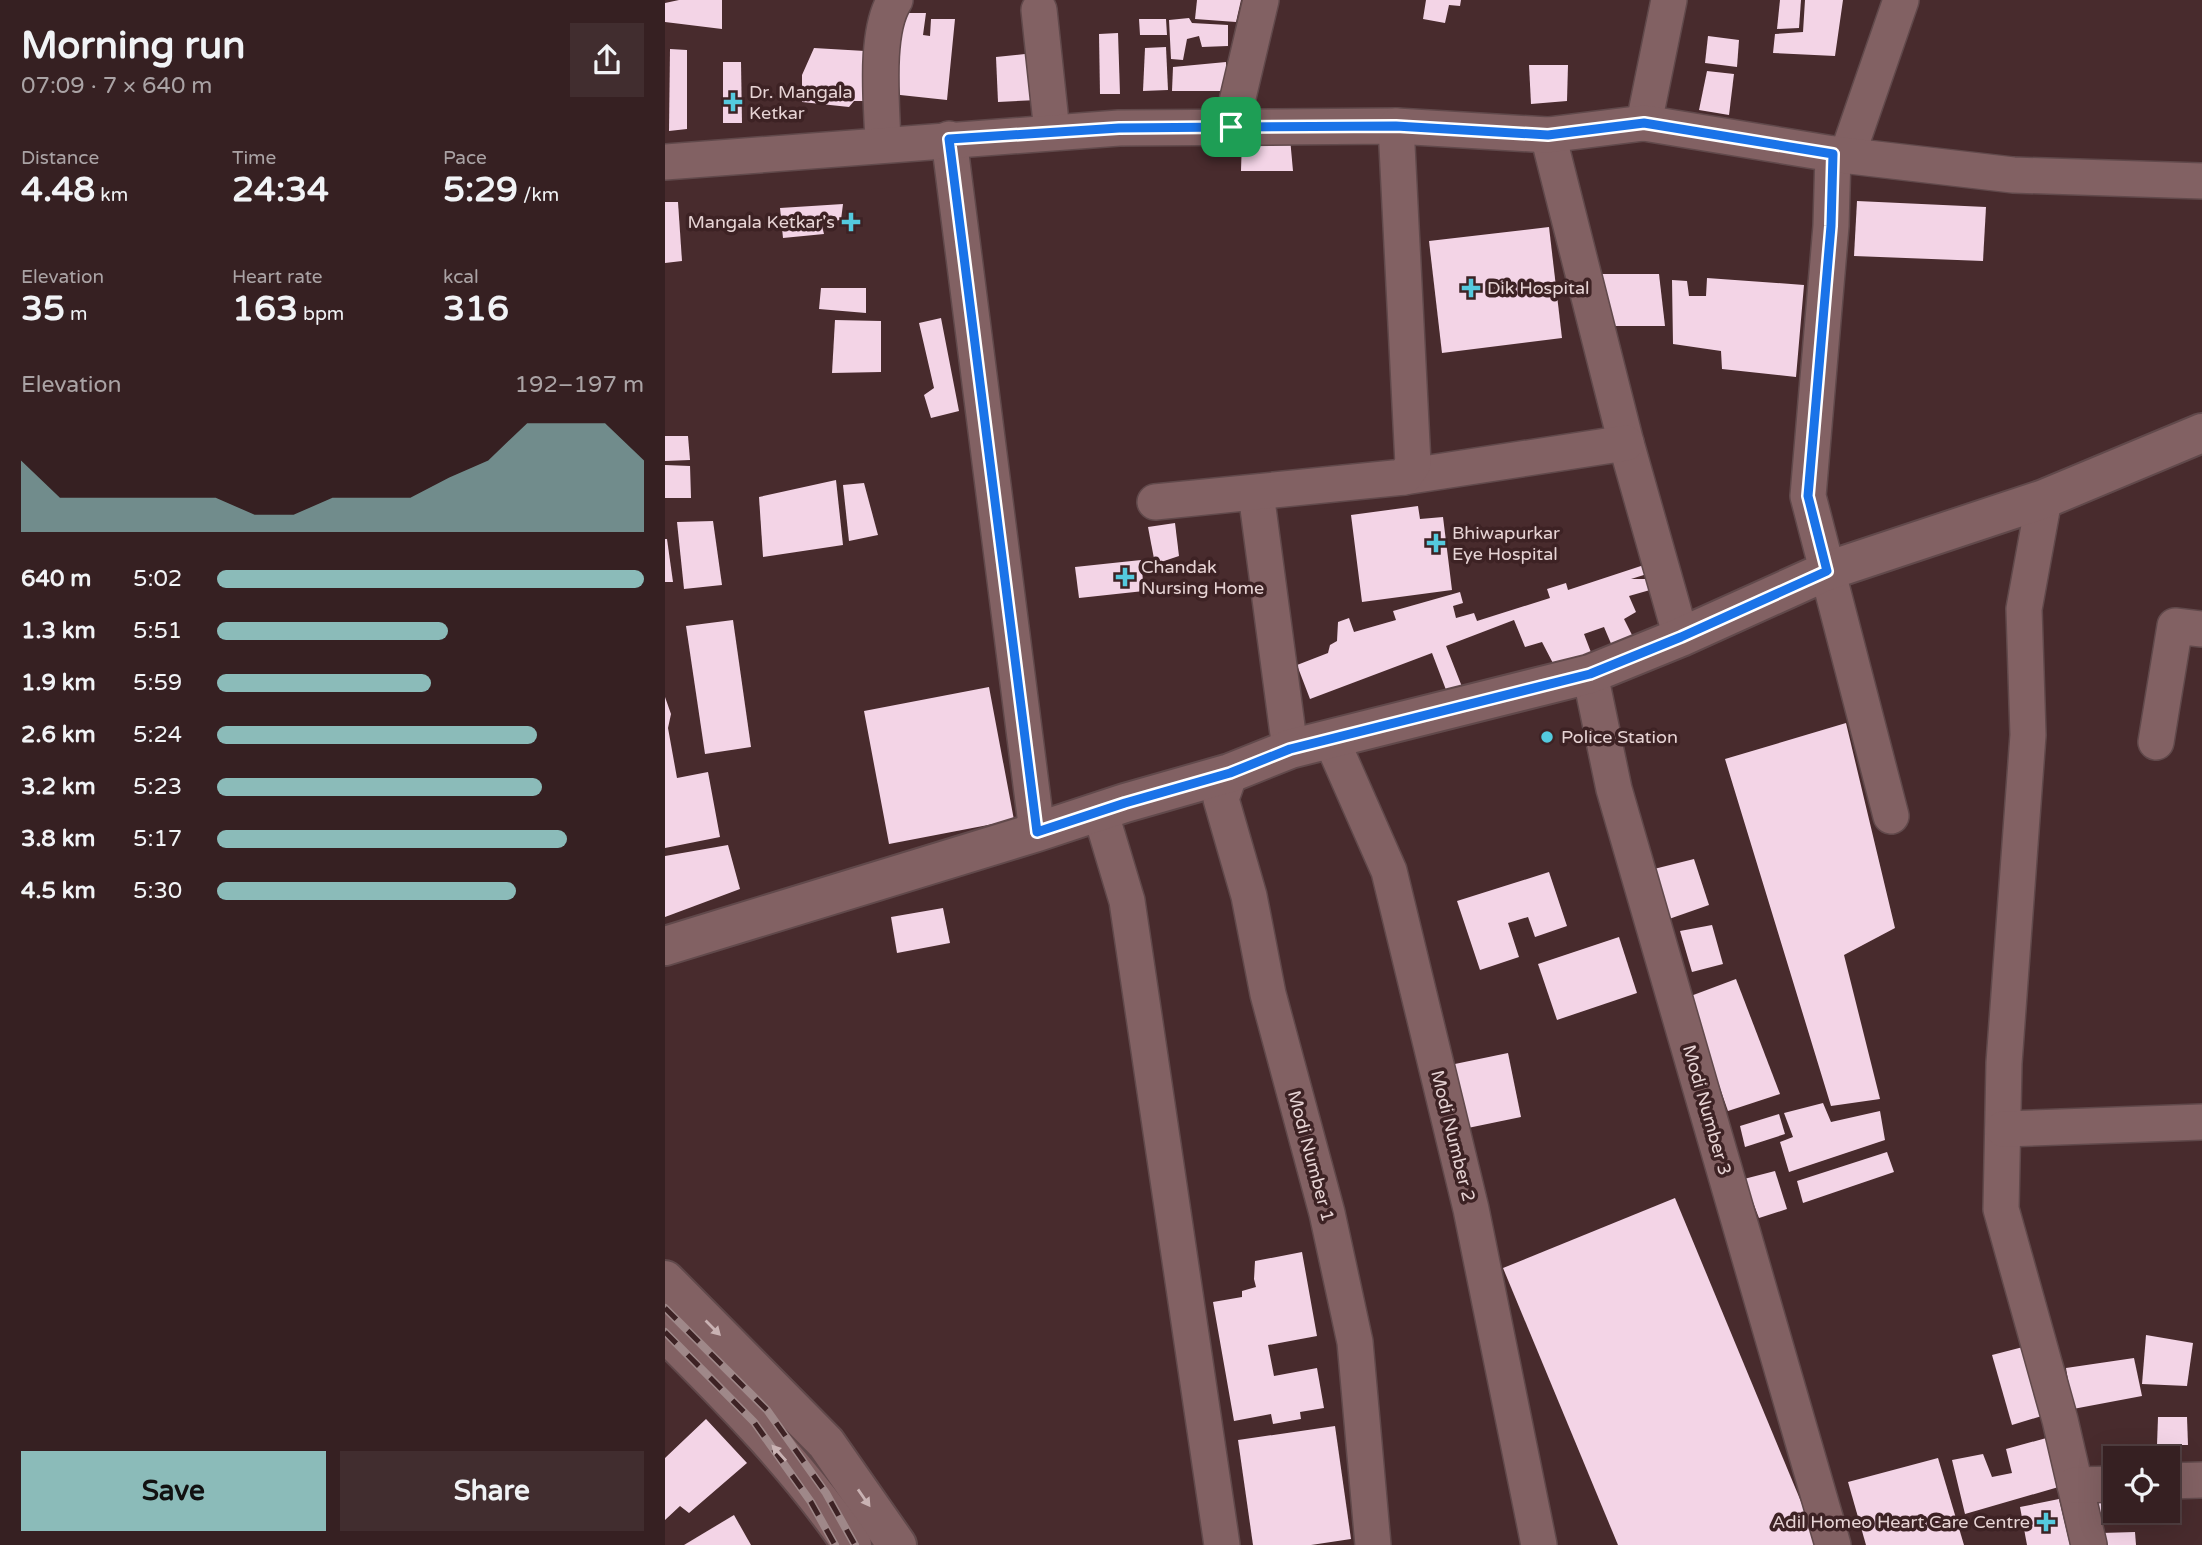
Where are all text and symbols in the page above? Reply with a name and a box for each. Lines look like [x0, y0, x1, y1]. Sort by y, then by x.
text: Morning run [21, 23, 245, 69]
button: share [570, 23, 644, 97]
text: 07:09 · 7 × 640 m [21, 72, 212, 100]
place label: Dr. Mangala Ketkar [749, 81, 853, 124]
marker: Dr. Mangala Ketkar [723, 92, 743, 112]
pin [1201, 97, 1261, 157]
icon: arrive [1212, 108, 1250, 146]
text: Distance [21, 147, 99, 169]
text: Time [232, 147, 276, 169]
text: Pace [443, 147, 487, 169]
text: 4.48 [21, 169, 95, 211]
text: 24:34 [232, 169, 329, 211]
text: 5:29 [443, 169, 518, 211]
text: km [95, 184, 128, 206]
text: /km [518, 184, 559, 206]
place label: Mangala Ketkar's [687, 211, 835, 233]
marker: Mangala Ketkar's [841, 212, 861, 232]
text: Elevation [21, 266, 104, 288]
text: Heart rate [232, 266, 323, 288]
text: kcal [443, 266, 479, 288]
place label: Dik Hospital [1487, 277, 1590, 299]
marker: Dik Hospital [1461, 278, 1481, 298]
text: 35 [21, 288, 65, 330]
text: 163 [232, 288, 298, 330]
text: 316 [443, 288, 509, 330]
text: m [65, 303, 87, 325]
text: bpm [298, 303, 344, 325]
text: Elevation [21, 371, 122, 399]
text: 192–197 m [515, 371, 644, 399]
place label: Bhiwapurkar Eye Hospital [1452, 522, 1560, 565]
marker: Bhiwapurkar Eye Hospital [1426, 533, 1446, 553]
place label: Chandak Nursing Home [1141, 556, 1264, 599]
text: 640 m [21, 565, 91, 593]
text: 5:02 [133, 565, 182, 593]
marker: Chandak Nursing Home [1115, 567, 1135, 587]
text: 1.3 km [21, 617, 96, 645]
text: 5:51 [133, 617, 182, 645]
text: 1.9 km [21, 669, 96, 697]
text: 5:59 [133, 669, 182, 697]
text: 2.6 km [21, 721, 96, 749]
text: 5:24 [133, 721, 182, 749]
place label: Police Station [1561, 726, 1678, 748]
marker: Police Station [1539, 729, 1555, 745]
text: 3.2 km [21, 773, 96, 801]
text: 5:23 [133, 773, 182, 801]
text: 3.8 km [21, 825, 95, 853]
text: 5:17 [133, 825, 182, 853]
text: 4.5 km [21, 877, 96, 905]
text: 5:30 [133, 877, 182, 905]
street label: Modi Number 3 [1678, 1042, 1736, 1178]
street label: Modi Number 2 [1426, 1068, 1480, 1204]
street label: Modi Number 1 [1283, 1088, 1339, 1224]
one-way arrow [704, 1320, 721, 1336]
one-way arrow [771, 1444, 787, 1462]
map controls [2103, 1446, 2180, 1523]
button: locate [2103, 1446, 2180, 1523]
button: Save [21, 1451, 326, 1531]
button: Share [340, 1451, 644, 1531]
one-way arrow [857, 1489, 871, 1507]
place label: Adil Homeo Heart Care Centre [1772, 1511, 2030, 1533]
marker: Adil Homeo Heart Care Centre [2036, 1512, 2056, 1532]

